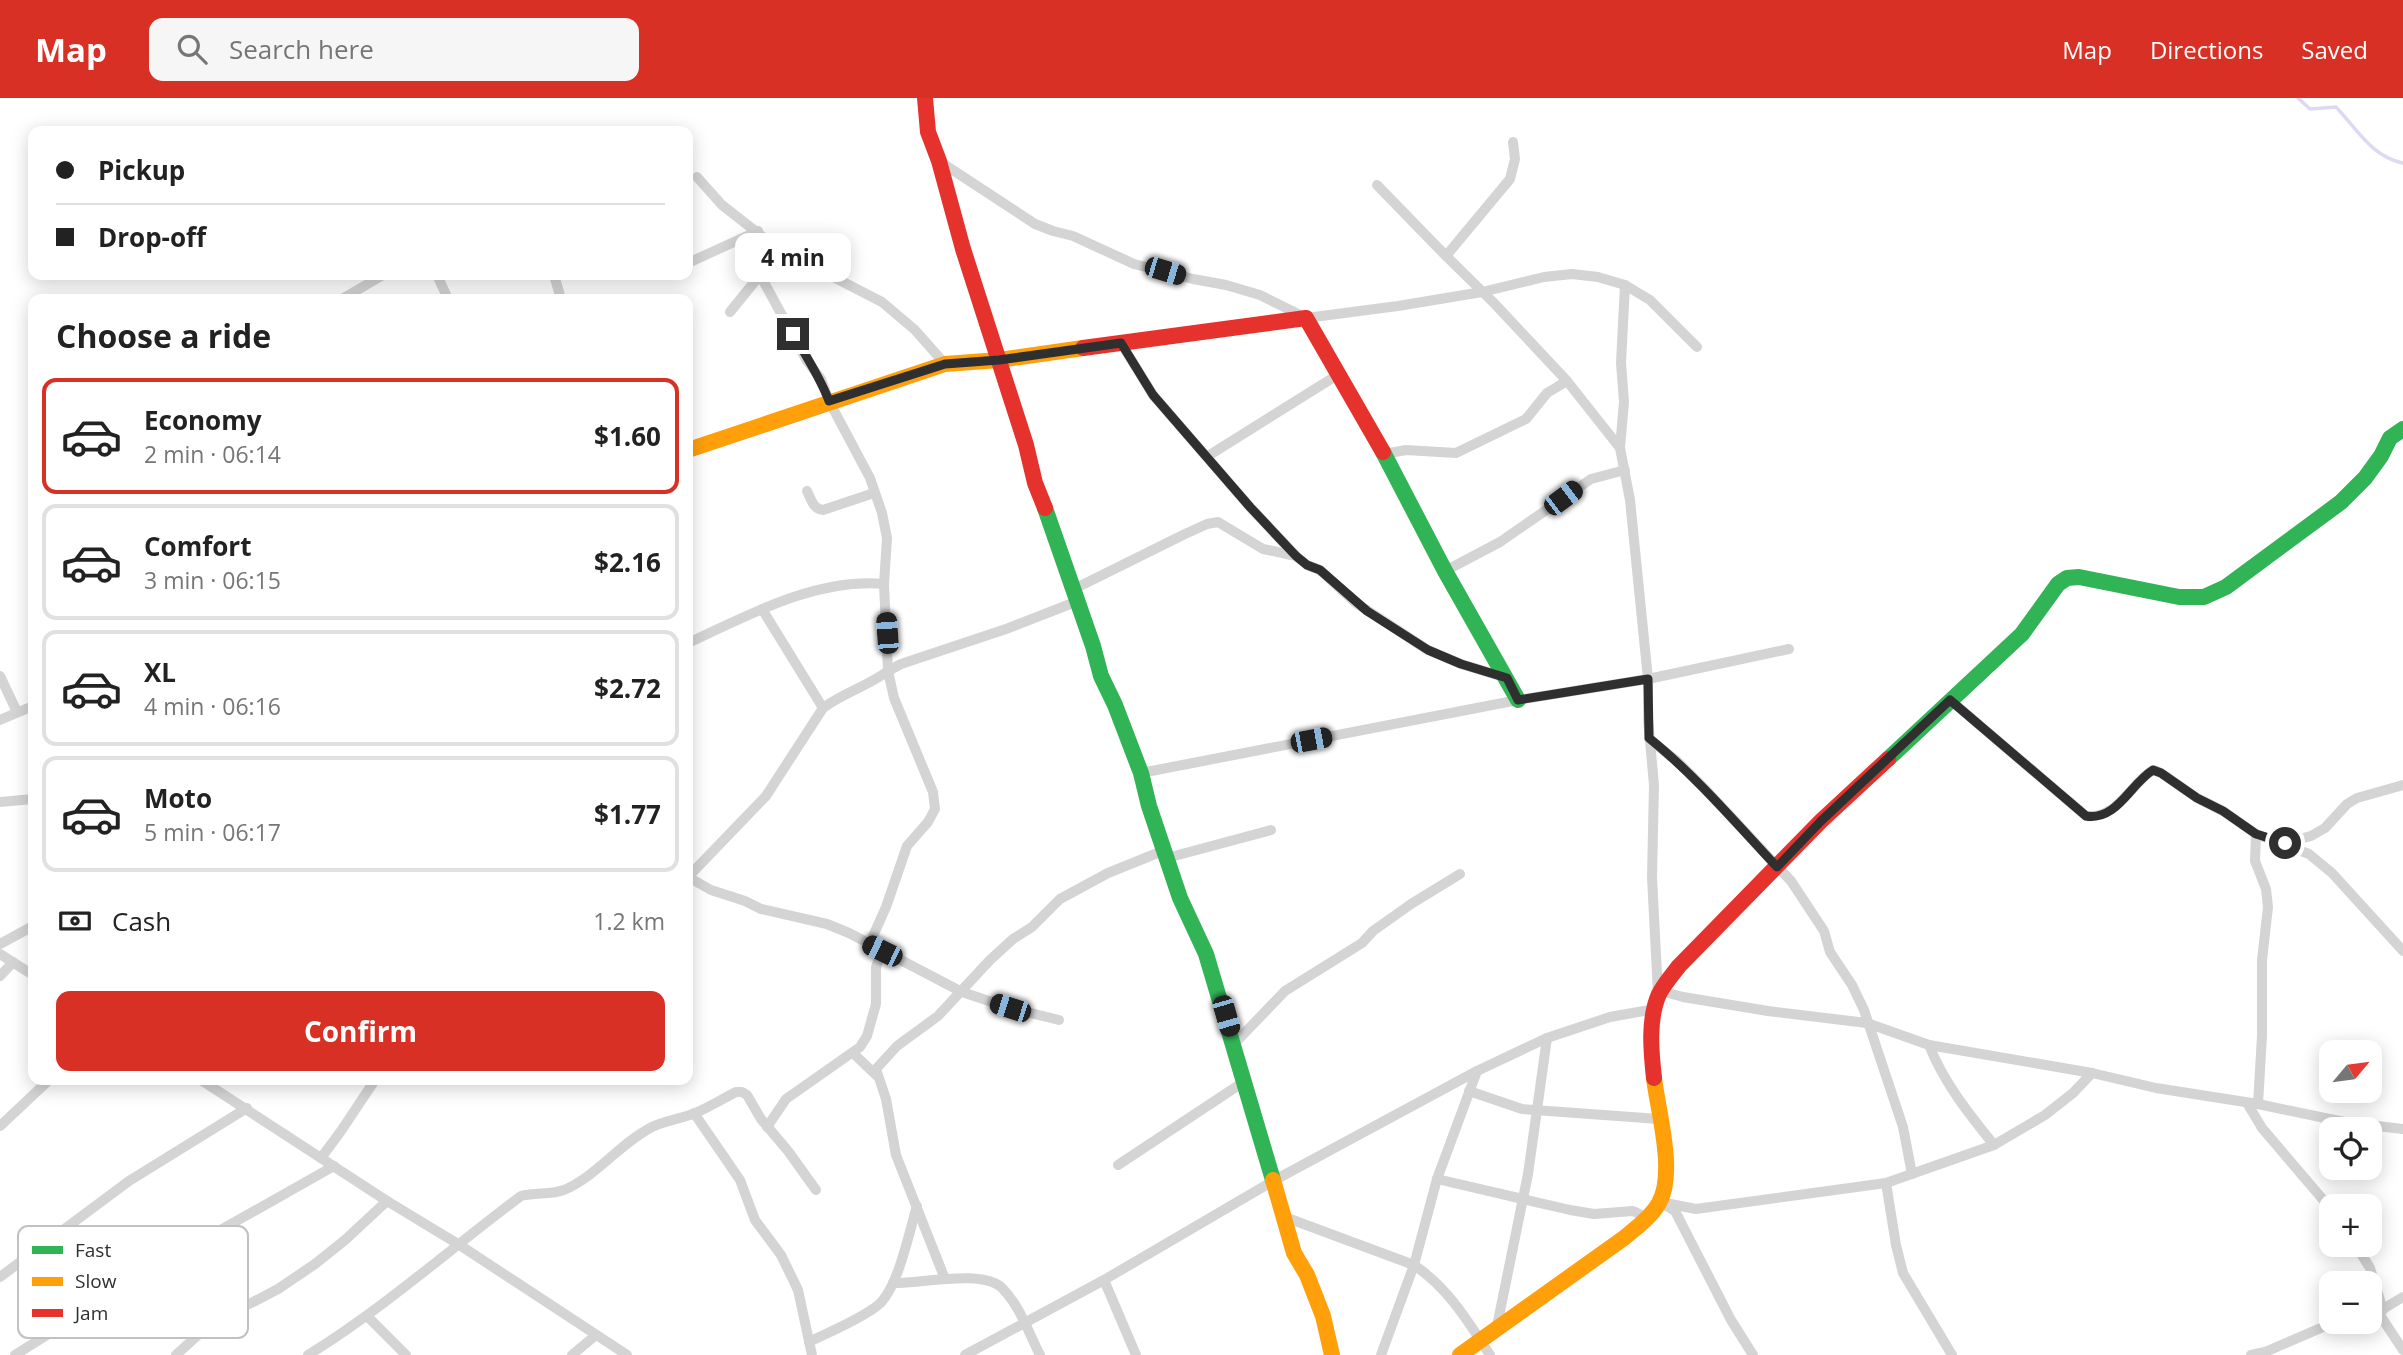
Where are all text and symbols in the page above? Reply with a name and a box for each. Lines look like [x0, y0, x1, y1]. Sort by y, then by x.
search box [149, 18, 639, 81]
text: Map [35, 27, 107, 72]
icon: search [173, 30, 211, 68]
text: Search here [229, 31, 374, 67]
text: Map [2062, 33, 2112, 66]
text: Directions [2150, 33, 2263, 66]
text: Saved [2301, 33, 2368, 66]
text: Pickup [98, 152, 185, 188]
text: Drop-off [98, 219, 206, 255]
callout: 4 min [735, 232, 851, 282]
text: 4 min [761, 241, 825, 273]
car [1142, 255, 1189, 287]
text: Choose a ride [56, 314, 271, 357]
route end [777, 318, 809, 350]
text: Economy [144, 402, 262, 438]
icon: car [60, 405, 123, 468]
text: $1.60 [594, 418, 661, 454]
text: 2 min · 06:14 [144, 438, 281, 470]
car [1540, 477, 1587, 519]
text: Comfort [144, 528, 251, 564]
icon: car [60, 531, 123, 594]
text: $2.16 [594, 544, 661, 580]
text: 3 min · 06:15 [144, 564, 281, 596]
car [876, 611, 899, 655]
text: XL [144, 654, 176, 690]
icon: car [60, 657, 123, 720]
text: $2.72 [594, 670, 661, 706]
text: 4 min · 06:16 [144, 690, 281, 722]
car [1289, 726, 1334, 754]
text: Moto [144, 780, 212, 816]
icon: car [60, 783, 123, 846]
text: $1.77 [594, 796, 661, 832]
text: 5 min · 06:17 [144, 816, 281, 848]
route start [2269, 827, 2301, 859]
icon: cash [56, 902, 94, 940]
text: Cash [112, 903, 171, 939]
text: 1.2 km [593, 905, 665, 937]
car [859, 932, 906, 970]
button: Confirm [56, 991, 665, 1071]
car [987, 992, 1034, 1024]
car [1211, 993, 1242, 1039]
north arrow [2319, 1040, 2382, 1102]
map controls [2319, 1040, 2382, 1334]
button: locate [2319, 1117, 2382, 1180]
button: + [2319, 1194, 2382, 1257]
legend [18, 1226, 248, 1338]
text: Fast [75, 1237, 111, 1263]
text: Slow [75, 1268, 117, 1294]
button: − [2319, 1271, 2382, 1334]
text: Jam [73, 1300, 108, 1326]

